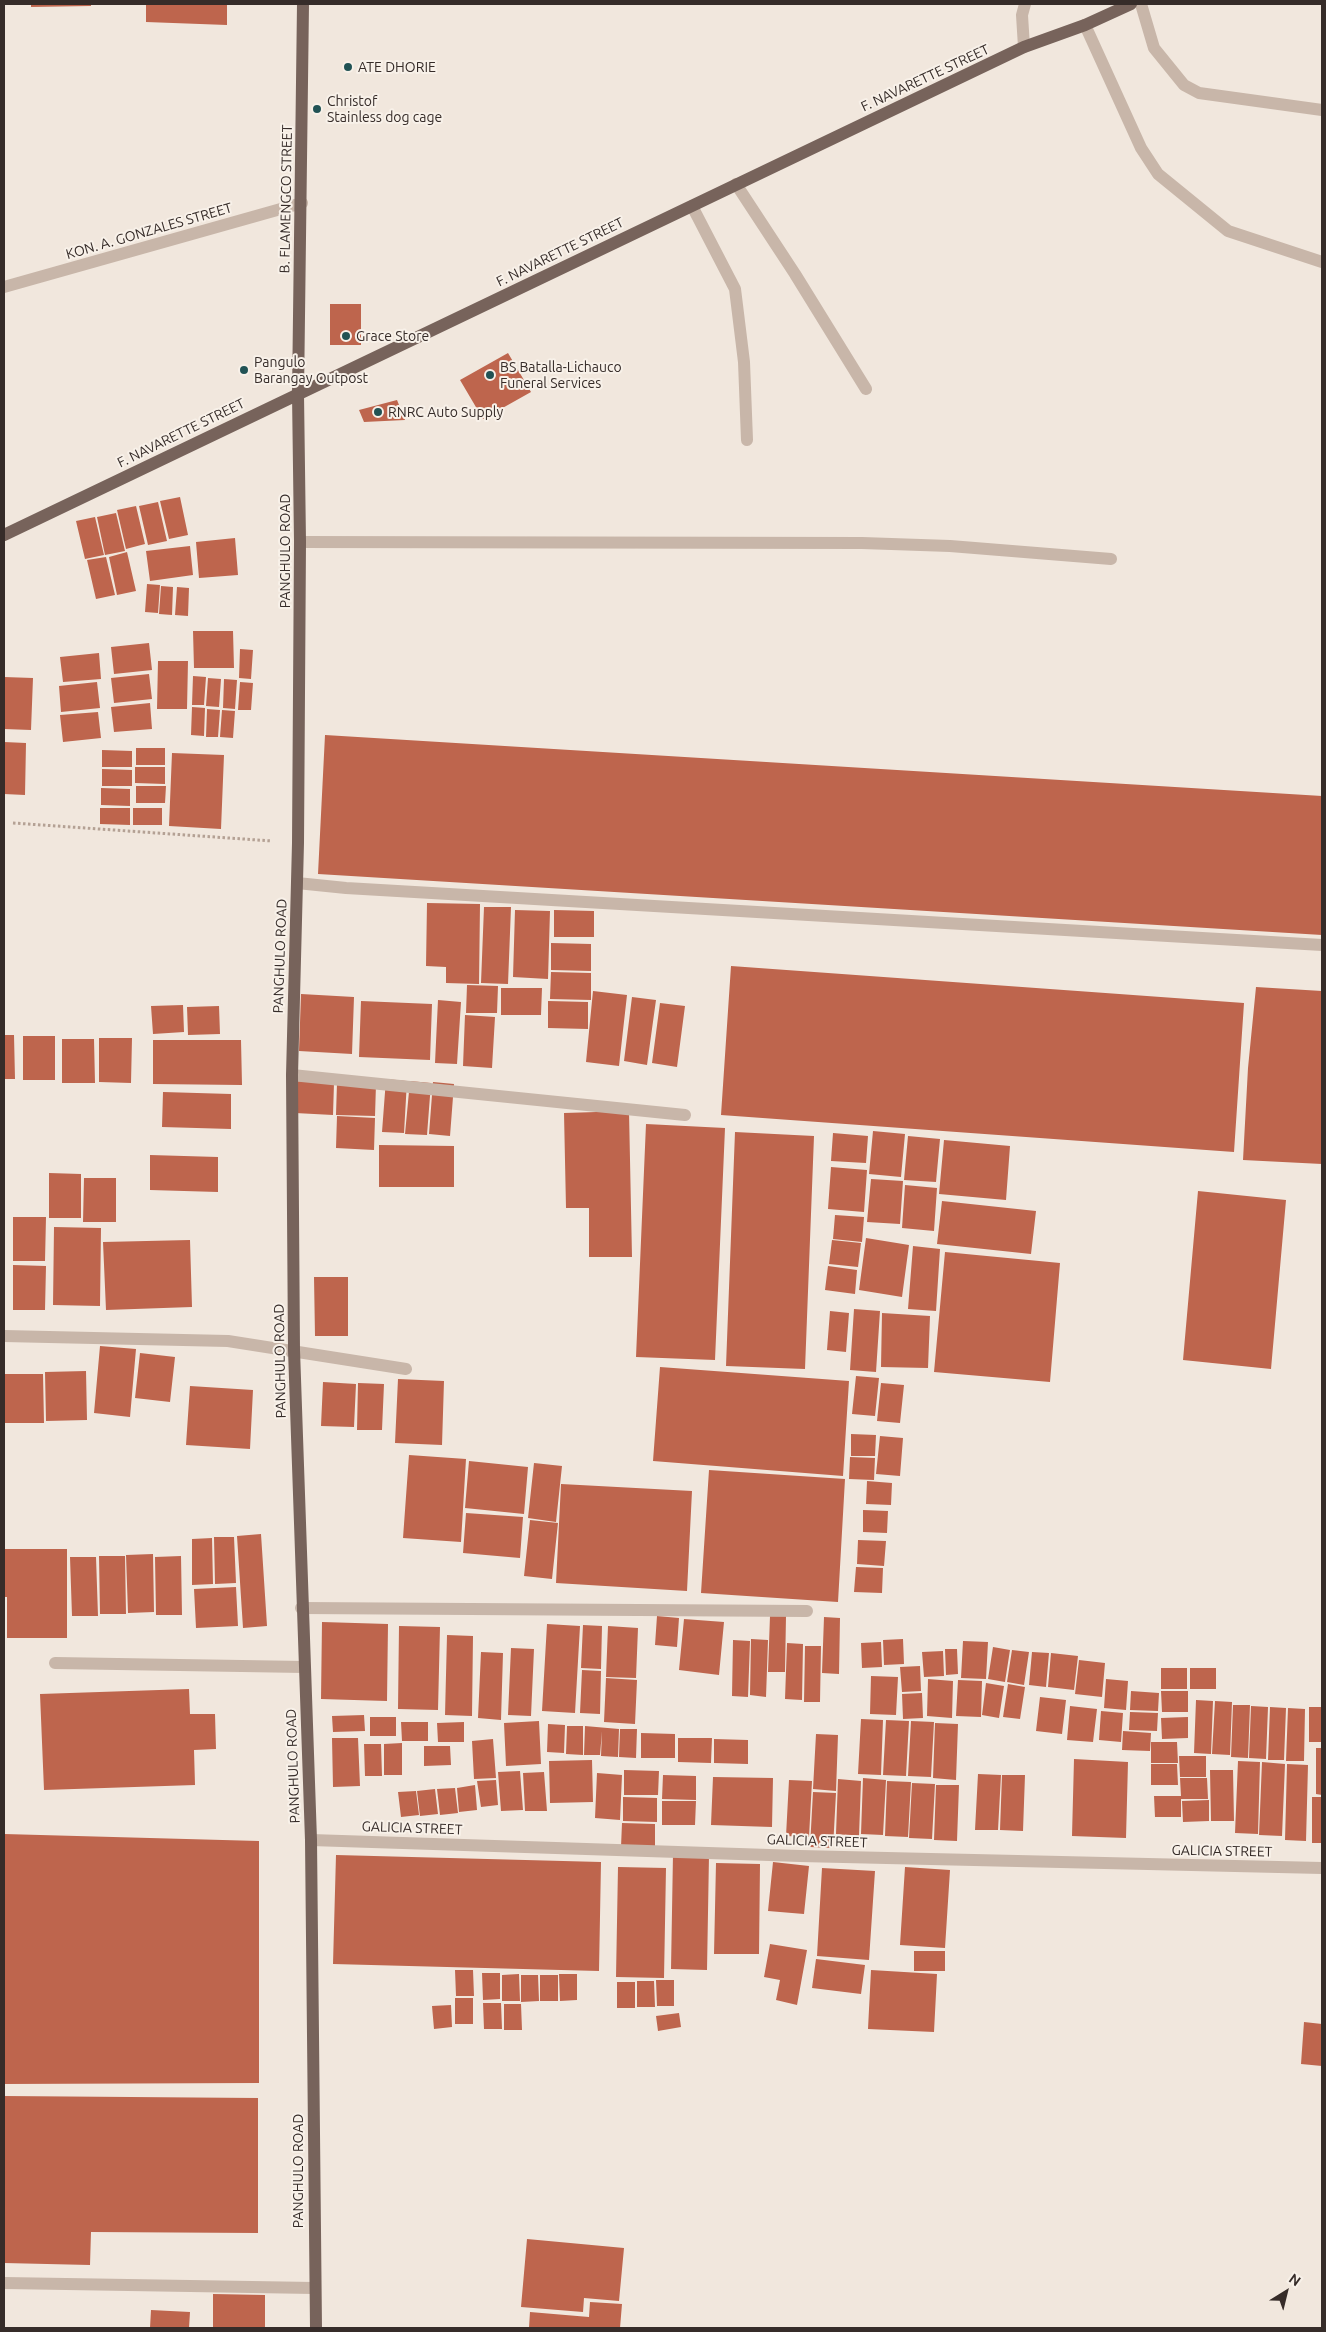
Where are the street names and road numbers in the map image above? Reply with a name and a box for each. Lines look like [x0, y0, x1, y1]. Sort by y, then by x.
street label: F. NAVARETTE STREET [858, 41, 992, 115]
street label: B. FLAMENGCO STREET [276, 125, 296, 273]
street label: KON. A. GONZALES STREET [64, 199, 234, 263]
street label: F. NAVARETTE STREET [494, 214, 626, 290]
street label: F. NAVARETTE STREET [115, 395, 247, 471]
street label: PANGHULO ROAD [277, 494, 293, 608]
street label: PANGHULO ROAD [270, 898, 290, 1014]
street label: PANGHULO ROAD [271, 1304, 289, 1418]
street label: PANGHULO ROAD [283, 1708, 303, 1824]
street label: GALICIA STREET [361, 1818, 463, 1838]
street label: GALICIA STREET [766, 1831, 868, 1851]
street label: GALICIA STREET [1171, 1842, 1273, 1860]
street label: PANGHULO ROAD [290, 2114, 306, 2228]

